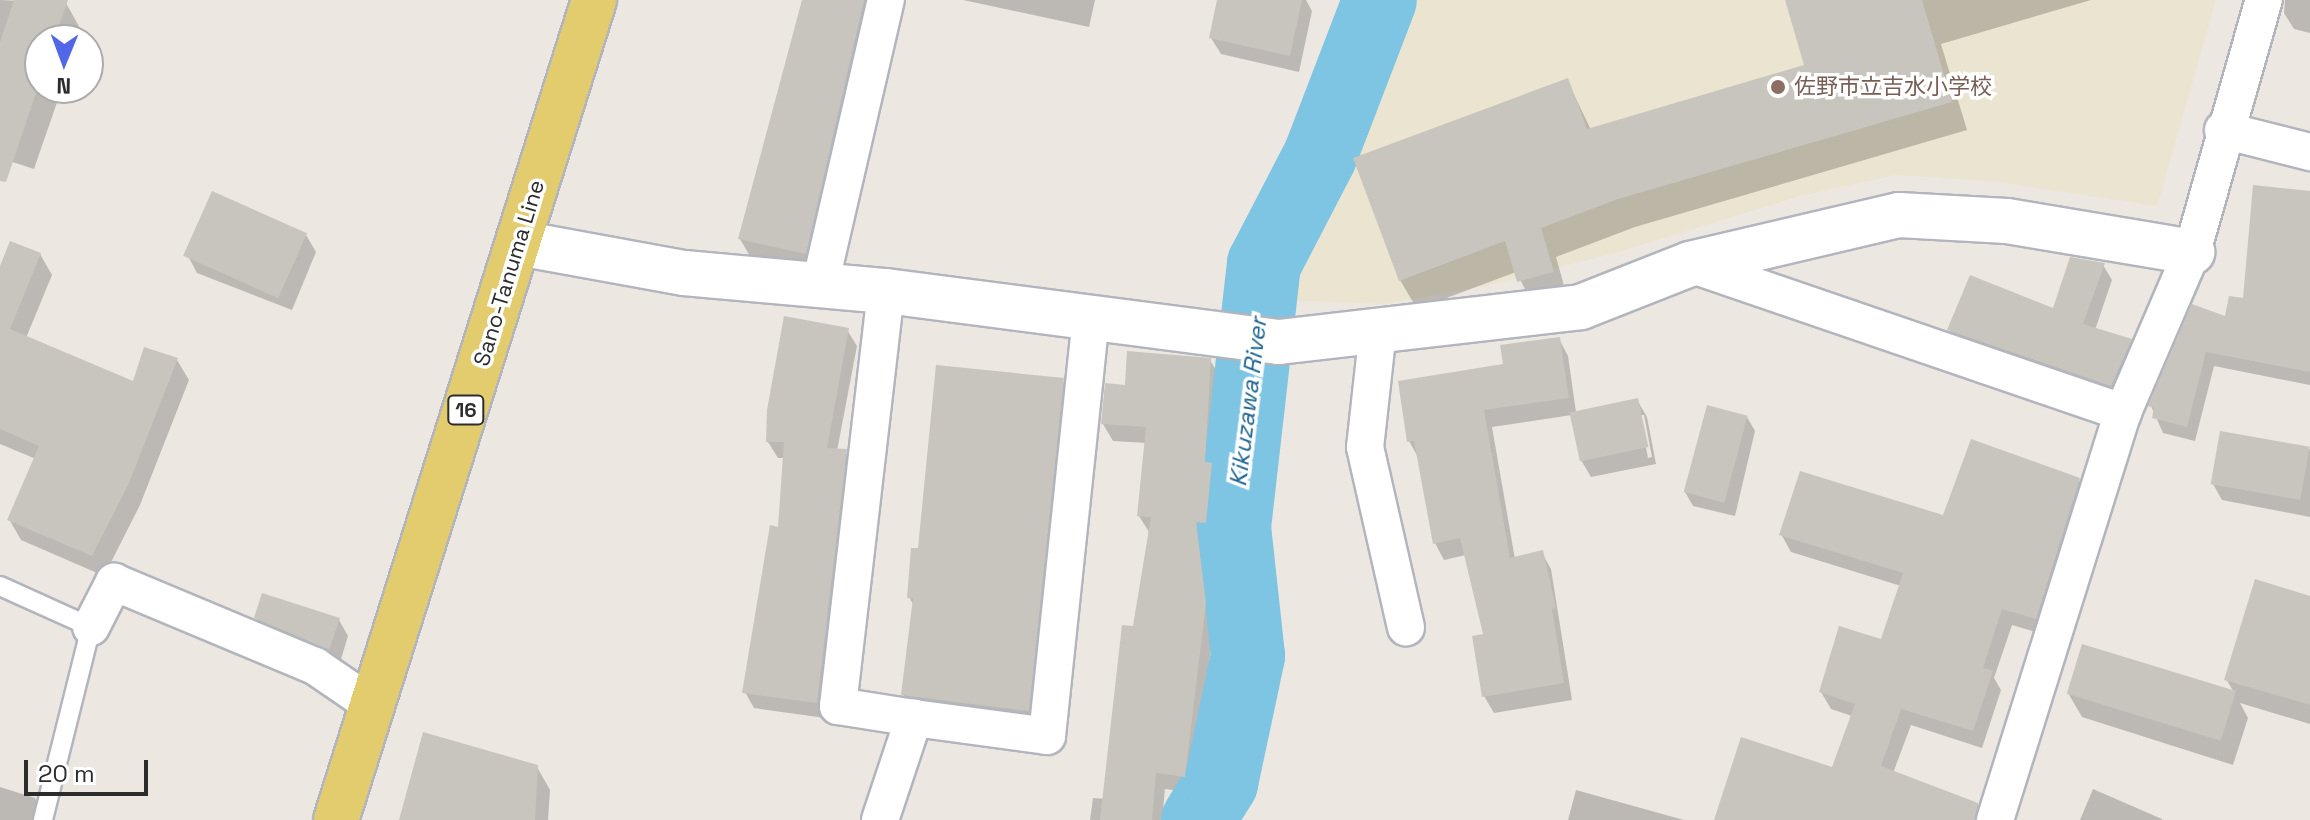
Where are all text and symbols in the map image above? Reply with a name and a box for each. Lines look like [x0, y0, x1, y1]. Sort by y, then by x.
north arrow [24, 24, 104, 104]
text: N [56, 72, 71, 100]
place label: 佐野市立吉水小学校 [1794, 74, 1992, 100]
marker: 佐野市立吉水小学校 [1769, 78, 1787, 96]
street label: Sano-Tanuma Line [468, 177, 550, 369]
water label: Kikuzawa River [1223, 316, 1273, 488]
road number: 16 [446, 394, 486, 426]
scale bar [28, 744, 152, 794]
text: 20 m [38, 758, 95, 789]

